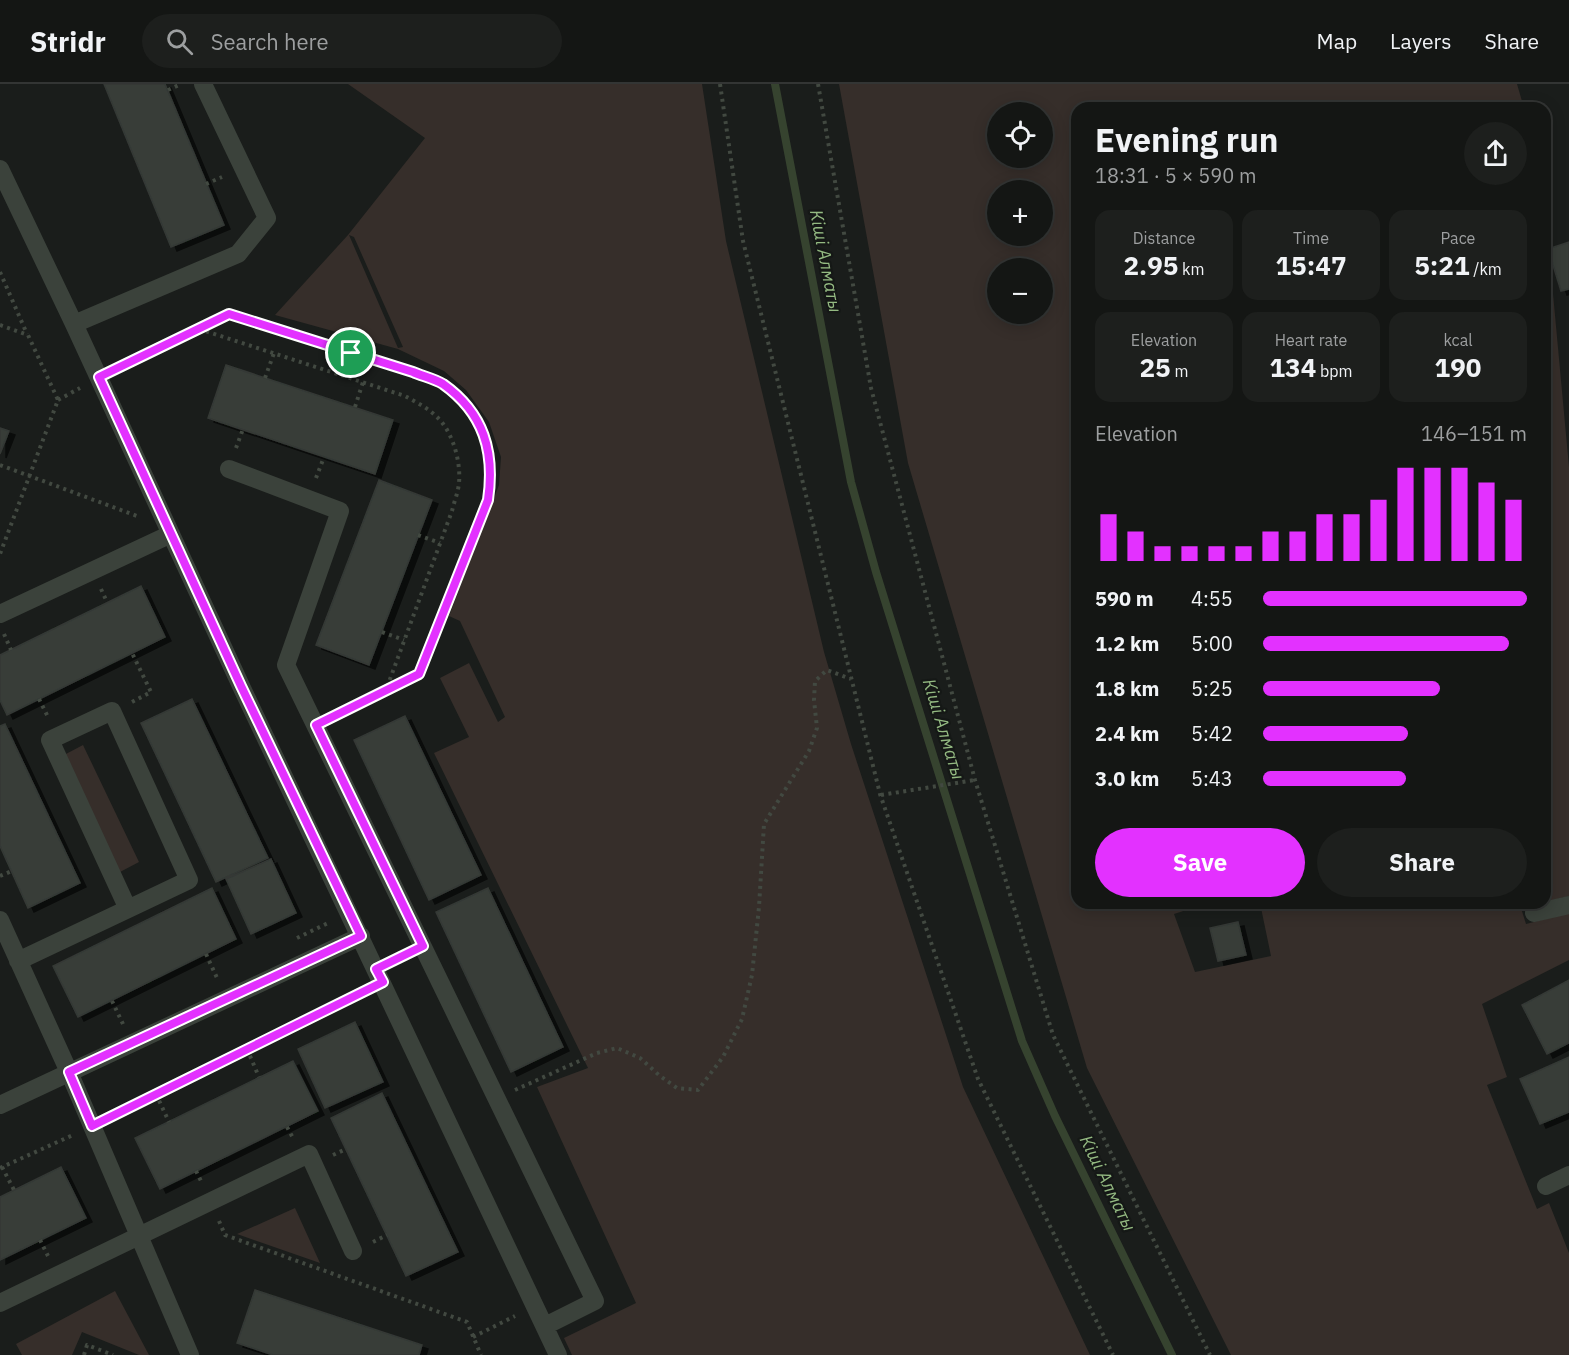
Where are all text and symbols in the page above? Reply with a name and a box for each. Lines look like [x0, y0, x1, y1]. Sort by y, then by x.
search box [142, 14, 562, 68]
text: Stridr [30, 23, 106, 60]
icon: search [163, 25, 196, 58]
text: Search here [211, 27, 329, 56]
text: Map [1317, 27, 1357, 55]
text: Layers [1390, 27, 1452, 55]
text: Share [1485, 27, 1539, 55]
map controls [987, 102, 1053, 324]
button: locate [987, 102, 1053, 168]
text: Evening run [1095, 118, 1279, 161]
button: share [1464, 122, 1527, 185]
text: 18:31 · 5 × 590 m [1095, 162, 1256, 189]
button: + [987, 180, 1053, 246]
water label: Кіші Алматы [805, 208, 847, 314]
text: Distance [1133, 228, 1195, 248]
text: Time [1293, 228, 1329, 248]
text: Pace [1441, 228, 1475, 248]
text: 2.95 [1123, 248, 1178, 282]
text: 15:47 [1276, 248, 1346, 282]
text: 5:21 [1414, 248, 1470, 282]
button: − [987, 258, 1053, 324]
text: km [1178, 259, 1205, 279]
text: /km [1470, 259, 1502, 279]
pin [325, 327, 376, 378]
text: Elevation [1131, 330, 1197, 350]
text: Heart rate [1275, 330, 1347, 350]
text: kcal [1443, 330, 1473, 350]
icon: arrive [334, 336, 367, 369]
text: 25 [1140, 350, 1171, 384]
text: 134 [1269, 350, 1316, 384]
text: 190 [1435, 350, 1481, 384]
text: m [1171, 361, 1188, 381]
text: bpm [1316, 361, 1353, 381]
text: Elevation [1095, 420, 1178, 447]
text: 146–151 m [1421, 420, 1527, 447]
text: 590 m [1095, 585, 1154, 612]
text: 4:55 [1191, 585, 1233, 612]
text: 1.2 km [1095, 630, 1159, 657]
text: 5:00 [1191, 630, 1233, 657]
text: 1.8 km [1095, 675, 1159, 702]
text: 5:25 [1191, 675, 1233, 702]
water label: Кіші Алматы [918, 676, 970, 782]
text: 2.4 km [1095, 720, 1159, 747]
text: 5:42 [1191, 720, 1233, 747]
text: 3.0 km [1095, 765, 1159, 792]
text: 5:43 [1191, 765, 1233, 792]
button: Save [1095, 828, 1305, 897]
button: Share [1317, 828, 1527, 897]
water label: Кіші Алматы [1075, 1131, 1141, 1235]

